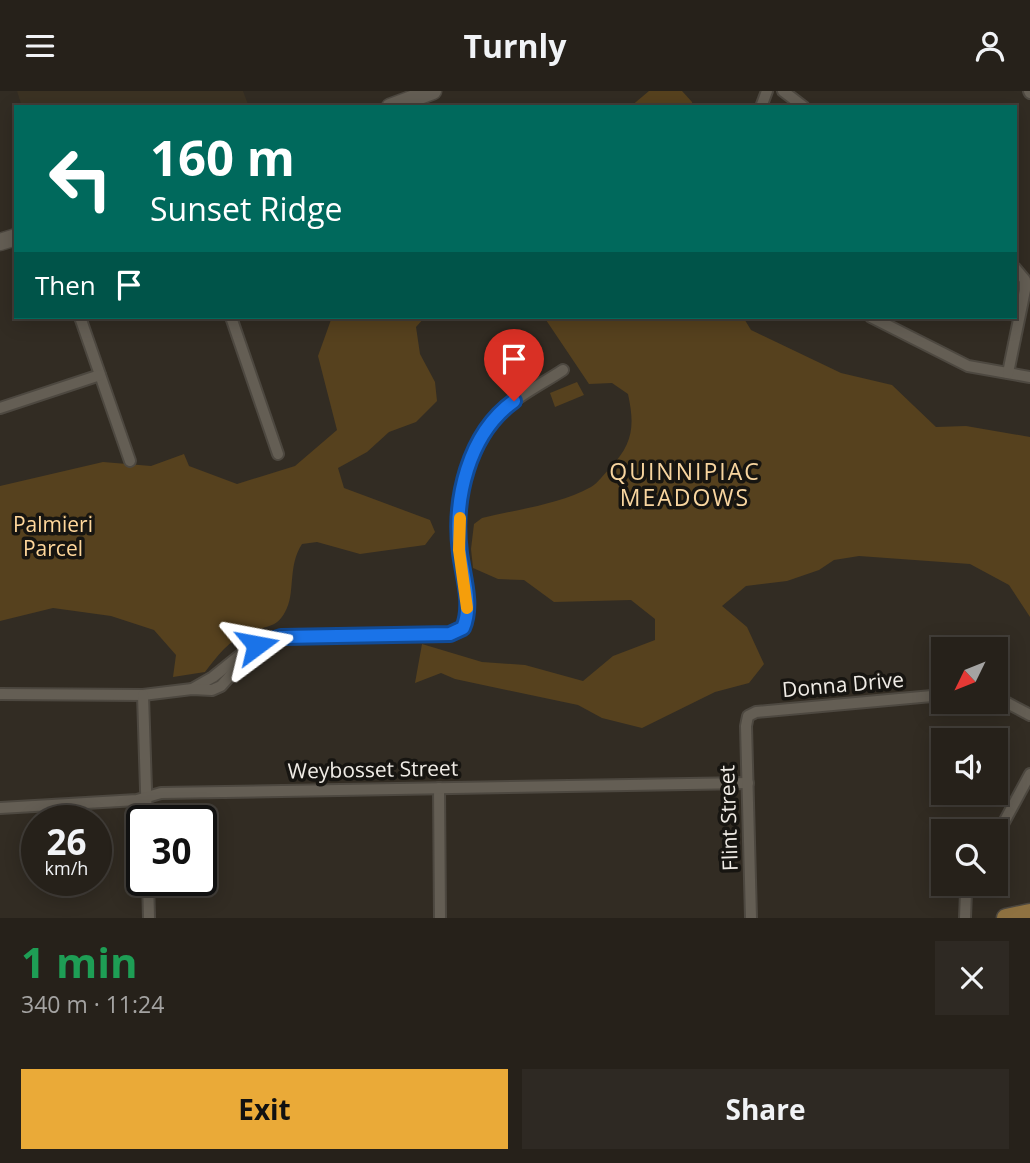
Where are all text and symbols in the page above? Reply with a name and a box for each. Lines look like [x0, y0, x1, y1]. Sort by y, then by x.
text: Turnly [463, 24, 567, 67]
icon: menu [21, 27, 59, 65]
icon: person [971, 27, 1009, 65]
text: 160 m [150, 124, 295, 190]
icon: left [35, 133, 126, 224]
text: Sunset Ridge [150, 187, 342, 230]
icon: arrive [110, 266, 148, 304]
text: Then [35, 267, 96, 303]
pin [484, 329, 544, 401]
icon: arrive [495, 340, 533, 378]
district label: QUINNIPIAC MEADOWS [609, 455, 761, 513]
park label: Palmieri Parcel [13, 510, 93, 562]
position arrow [220, 608, 294, 682]
north arrow [931, 637, 1008, 714]
map controls [931, 637, 1008, 896]
street label: Donna Drive [781, 665, 905, 703]
button: sound [931, 728, 1008, 805]
street label: Weybosset Street [287, 754, 459, 784]
street label: Flint Street [712, 765, 744, 871]
speed limit sign: 30 [126, 805, 217, 896]
text: 26 [46, 818, 87, 865]
button: search [931, 819, 1008, 896]
text: km/h [45, 856, 88, 880]
text: 1 min [21, 933, 138, 990]
button: close [935, 941, 1009, 1015]
text: 340 m · 11:24 [21, 988, 164, 1020]
button: Exit [21, 1069, 508, 1149]
button: Share [522, 1069, 1009, 1149]

